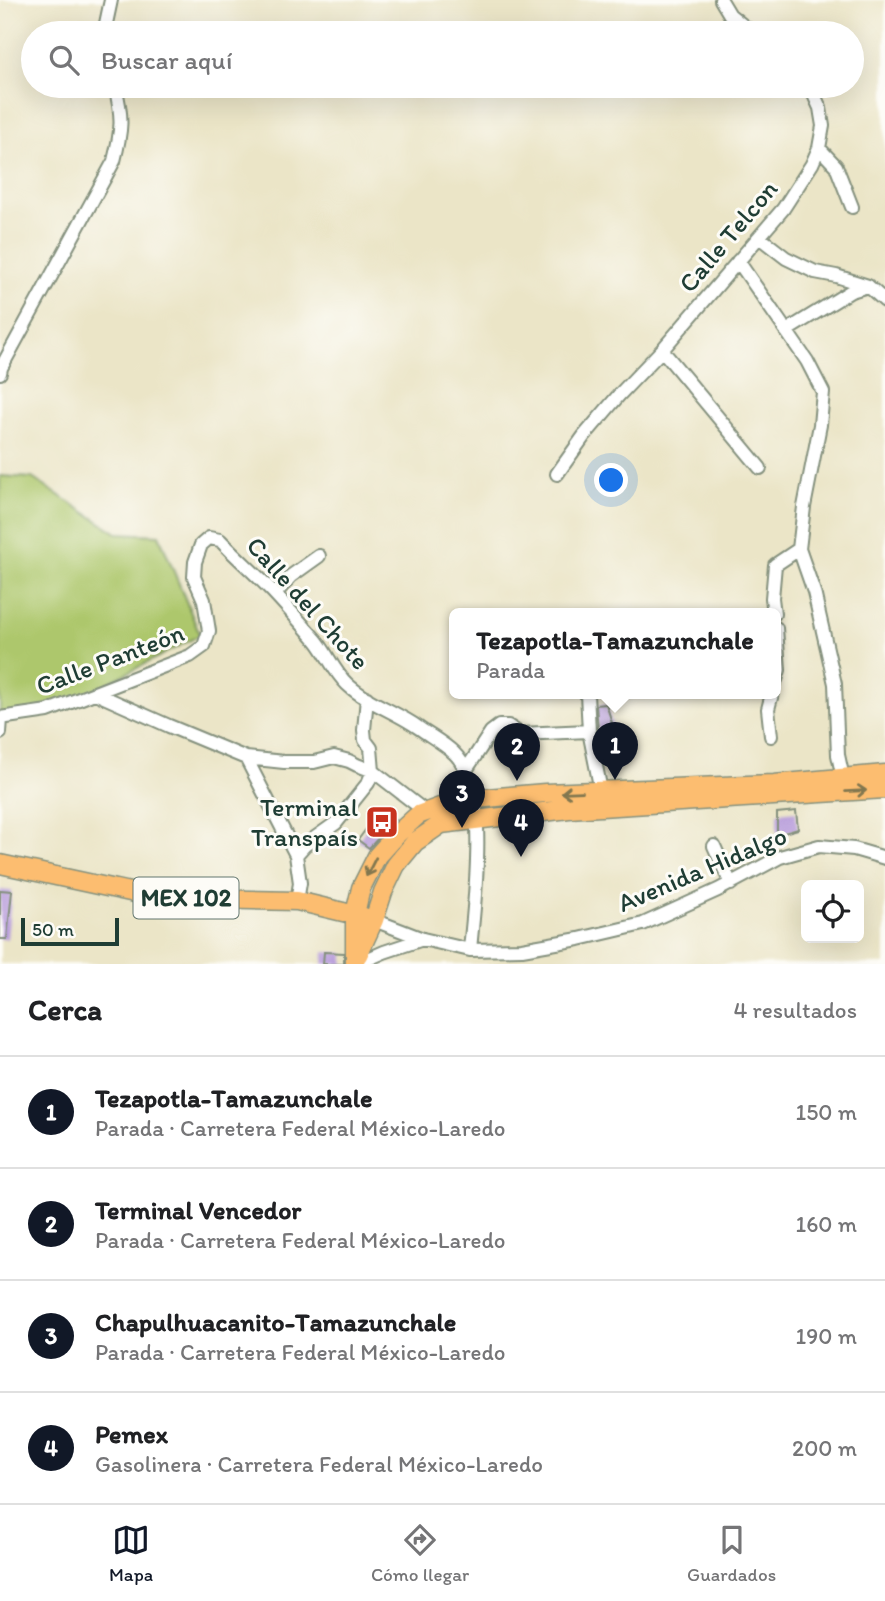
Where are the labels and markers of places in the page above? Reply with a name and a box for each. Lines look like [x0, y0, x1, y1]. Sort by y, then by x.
pin: 1 [592, 722, 638, 780]
pin: 2 [494, 723, 540, 781]
pin: 3 [439, 770, 485, 828]
place label: Terminal Transpaís [251, 791, 358, 853]
pin: 4 [498, 799, 544, 857]
bus stop icon: Terminal Transpaís [363, 803, 401, 841]

